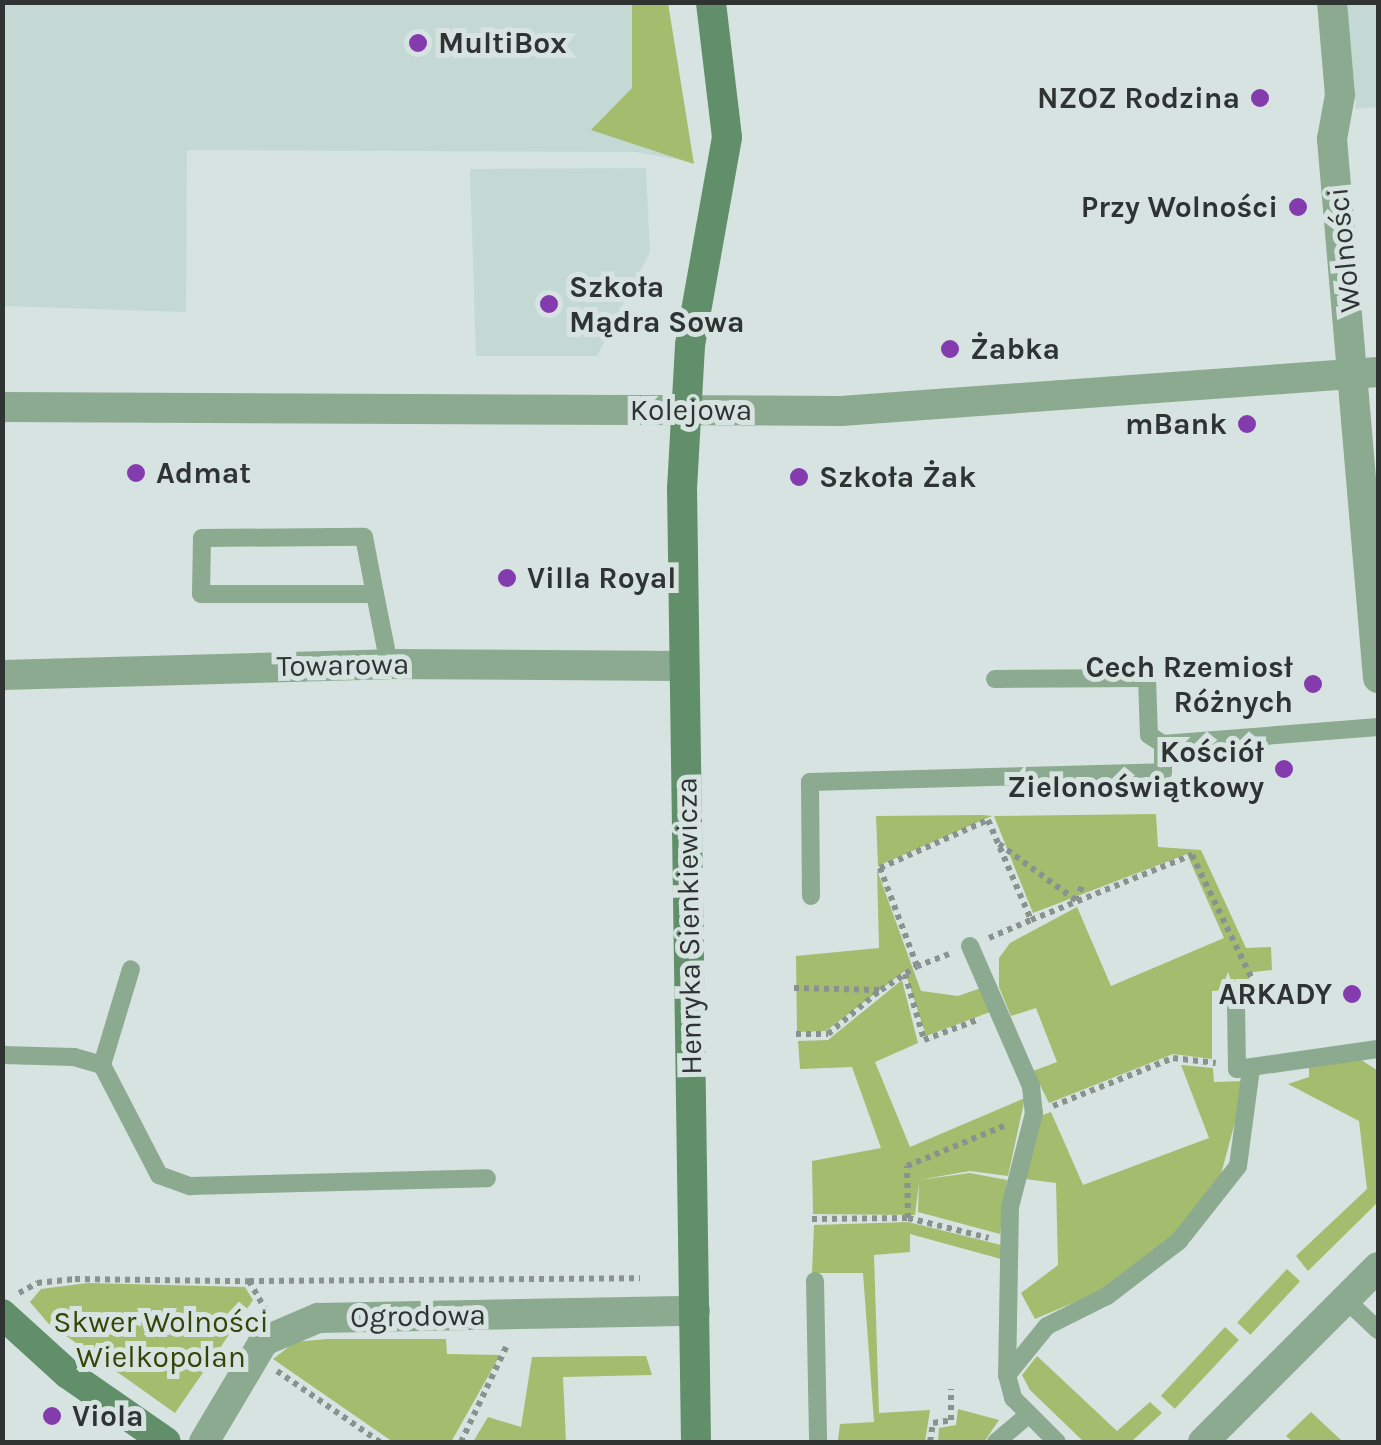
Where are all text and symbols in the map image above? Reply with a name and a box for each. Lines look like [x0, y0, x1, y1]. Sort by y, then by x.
place label: MultiBox [438, 25, 567, 61]
marker: MultiBox [407, 32, 429, 54]
place label: NZOZ Rodzina [1037, 80, 1240, 116]
marker: NZOZ Rodzina [1249, 87, 1271, 109]
street label: Wolności [1320, 186, 1368, 314]
place label: Przy Wolności [1081, 189, 1278, 225]
marker: Przy Wolności [1287, 196, 1309, 218]
place label: Szkoła Mądra Sowa [569, 269, 745, 340]
marker: Szkoła Mądra Sowa [538, 293, 560, 315]
place label: Żabka [970, 331, 1060, 367]
marker: Żabka [939, 338, 961, 360]
street label: Kolejowa [630, 392, 752, 428]
place label: mBank [1125, 406, 1227, 442]
marker: mBank [1236, 413, 1258, 435]
place label: Admat [156, 455, 251, 491]
place label: Szkoła Żak [819, 459, 976, 495]
marker: Admat [125, 462, 147, 484]
marker: Szkoła Żak [788, 466, 810, 488]
place label: Villa Royal [527, 560, 676, 596]
marker: Villa Royal [496, 567, 518, 589]
street label: Towarowa [276, 646, 410, 684]
place label: Cech Rzemiosł Różnych [1086, 649, 1293, 720]
marker: Cech Rzemiosł Różnych [1302, 673, 1324, 695]
place label: Kościół Zielonoświątkowy [1007, 734, 1264, 804]
marker: Kościół Zielonoświątkowy [1273, 758, 1295, 780]
street label: Henryka Sienkiewicza [668, 777, 710, 1075]
place label: ARKADY [1218, 976, 1332, 1012]
marker: ARKADY [1341, 983, 1363, 1005]
street label: Ogrodowa [350, 1297, 486, 1335]
park label: Skwer Wolności Wielkopolan [53, 1304, 269, 1374]
place label: Viola [72, 1398, 144, 1434]
marker: Viola [41, 1405, 63, 1427]

